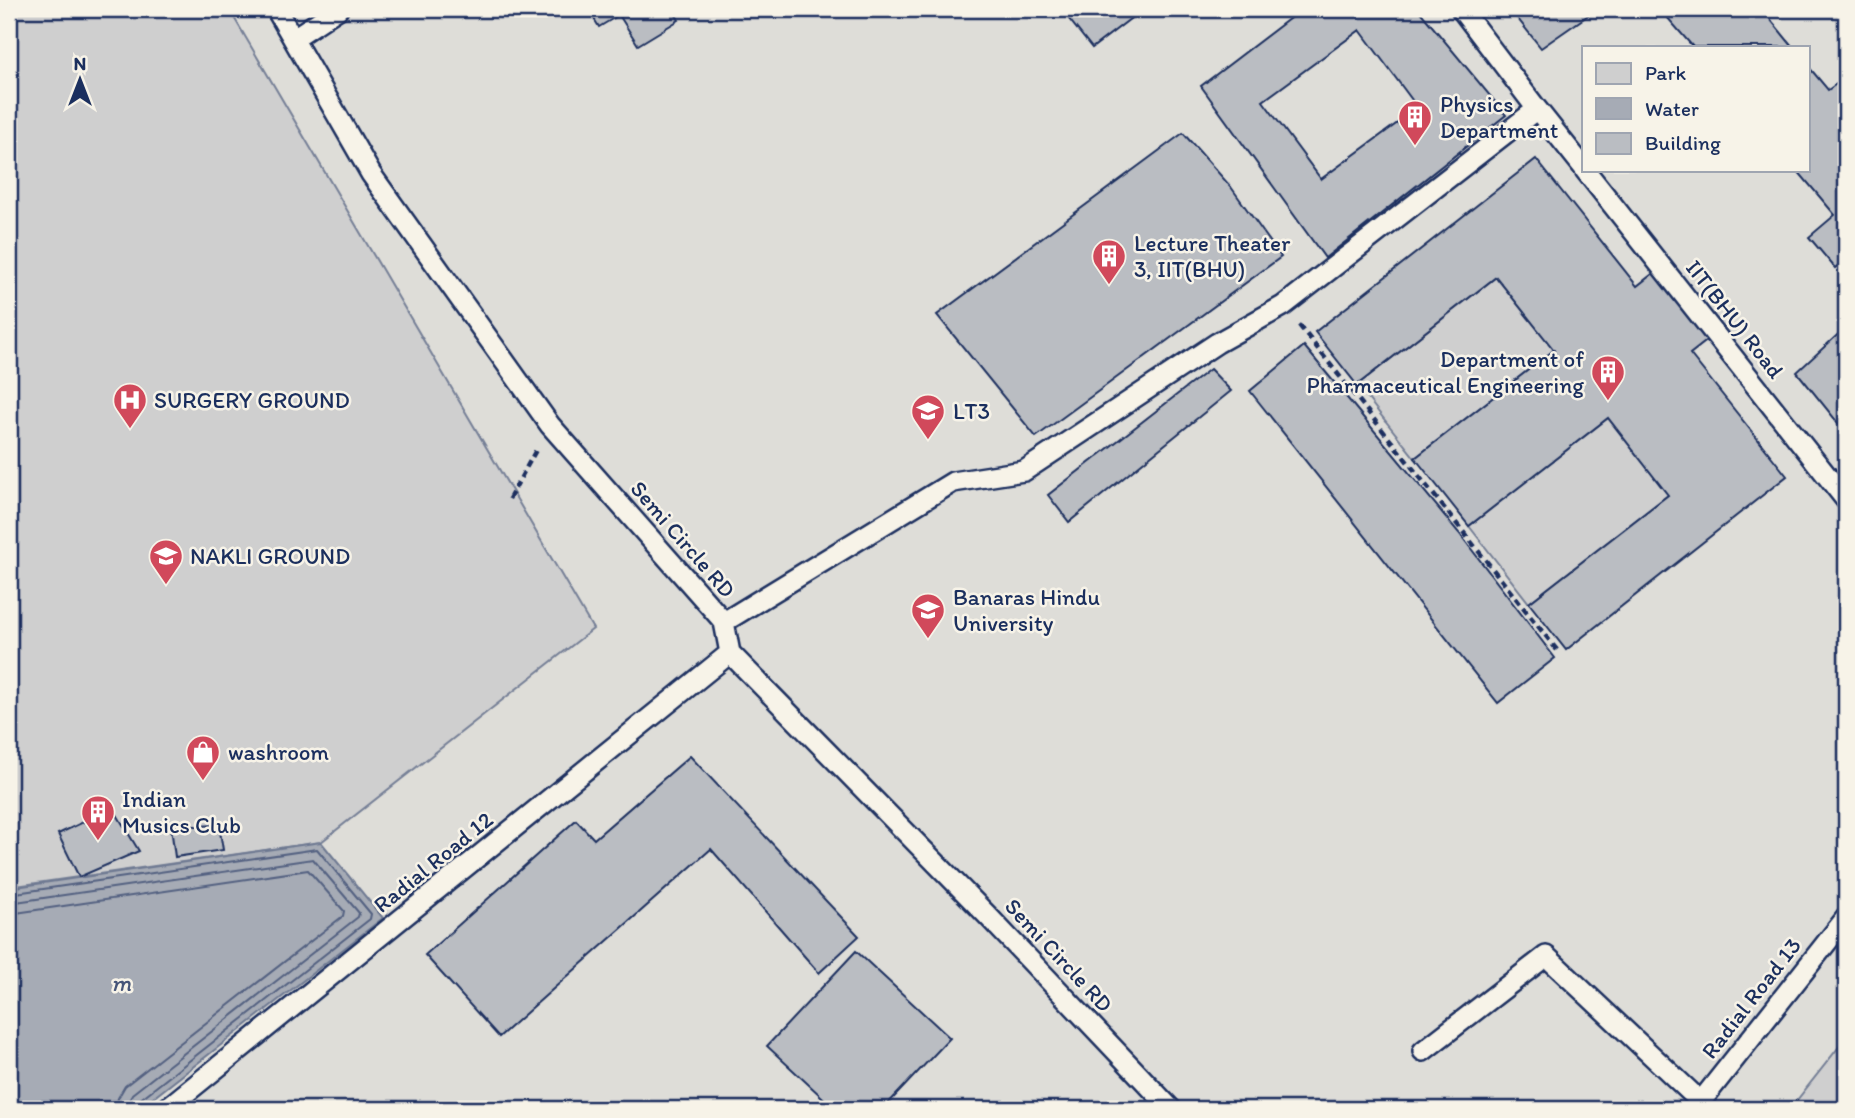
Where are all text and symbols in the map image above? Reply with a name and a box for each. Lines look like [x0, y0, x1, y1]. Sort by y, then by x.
north arrow [46, 46, 116, 116]
legend [1582, 46, 1810, 172]
text: N [74, 52, 86, 75]
text: Park [1645, 60, 1687, 85]
place label: Physics Department [1440, 90, 1559, 144]
text: Water [1645, 96, 1699, 121]
building icon: Physics Department [1396, 98, 1434, 147]
text: Building [1645, 130, 1721, 155]
place label: Lecture Theater 3, IIT(BHU) [1134, 229, 1290, 283]
building icon: Lecture Theater 3, IIT(BHU) [1090, 237, 1128, 286]
street label: IIT(BHU) Road [1680, 254, 1790, 384]
place label: Department of Pharmaceutical Engineering [1307, 345, 1584, 399]
building icon: Department of Pharmaceutical Engineering [1589, 353, 1627, 402]
hospital icon: SURGERY GROUND [111, 381, 149, 430]
place label: SURGERY GROUND [154, 386, 350, 414]
school or university icon: LT3 [909, 392, 947, 441]
place label: LT3 [953, 397, 990, 425]
street label: Semi Circle RD [625, 475, 741, 603]
school or university icon: NAKLI GROUND [147, 537, 185, 586]
place label: NAKLI GROUND [190, 542, 350, 570]
place label: Banaras Hindu University [953, 583, 1100, 637]
school or university icon: Banaras Hindu University [909, 591, 947, 640]
shop icon: washroom [184, 733, 222, 782]
place label: washroom [228, 738, 330, 766]
place label: Indian Musics Club [122, 785, 241, 839]
building icon: Indian Musics Club [79, 793, 117, 842]
street label: Radial Road 12 [368, 805, 498, 919]
street label: Semi Circle RD [999, 892, 1119, 1018]
street label: Radial Road 13 [1695, 932, 1807, 1064]
water label: m [111, 968, 132, 997]

